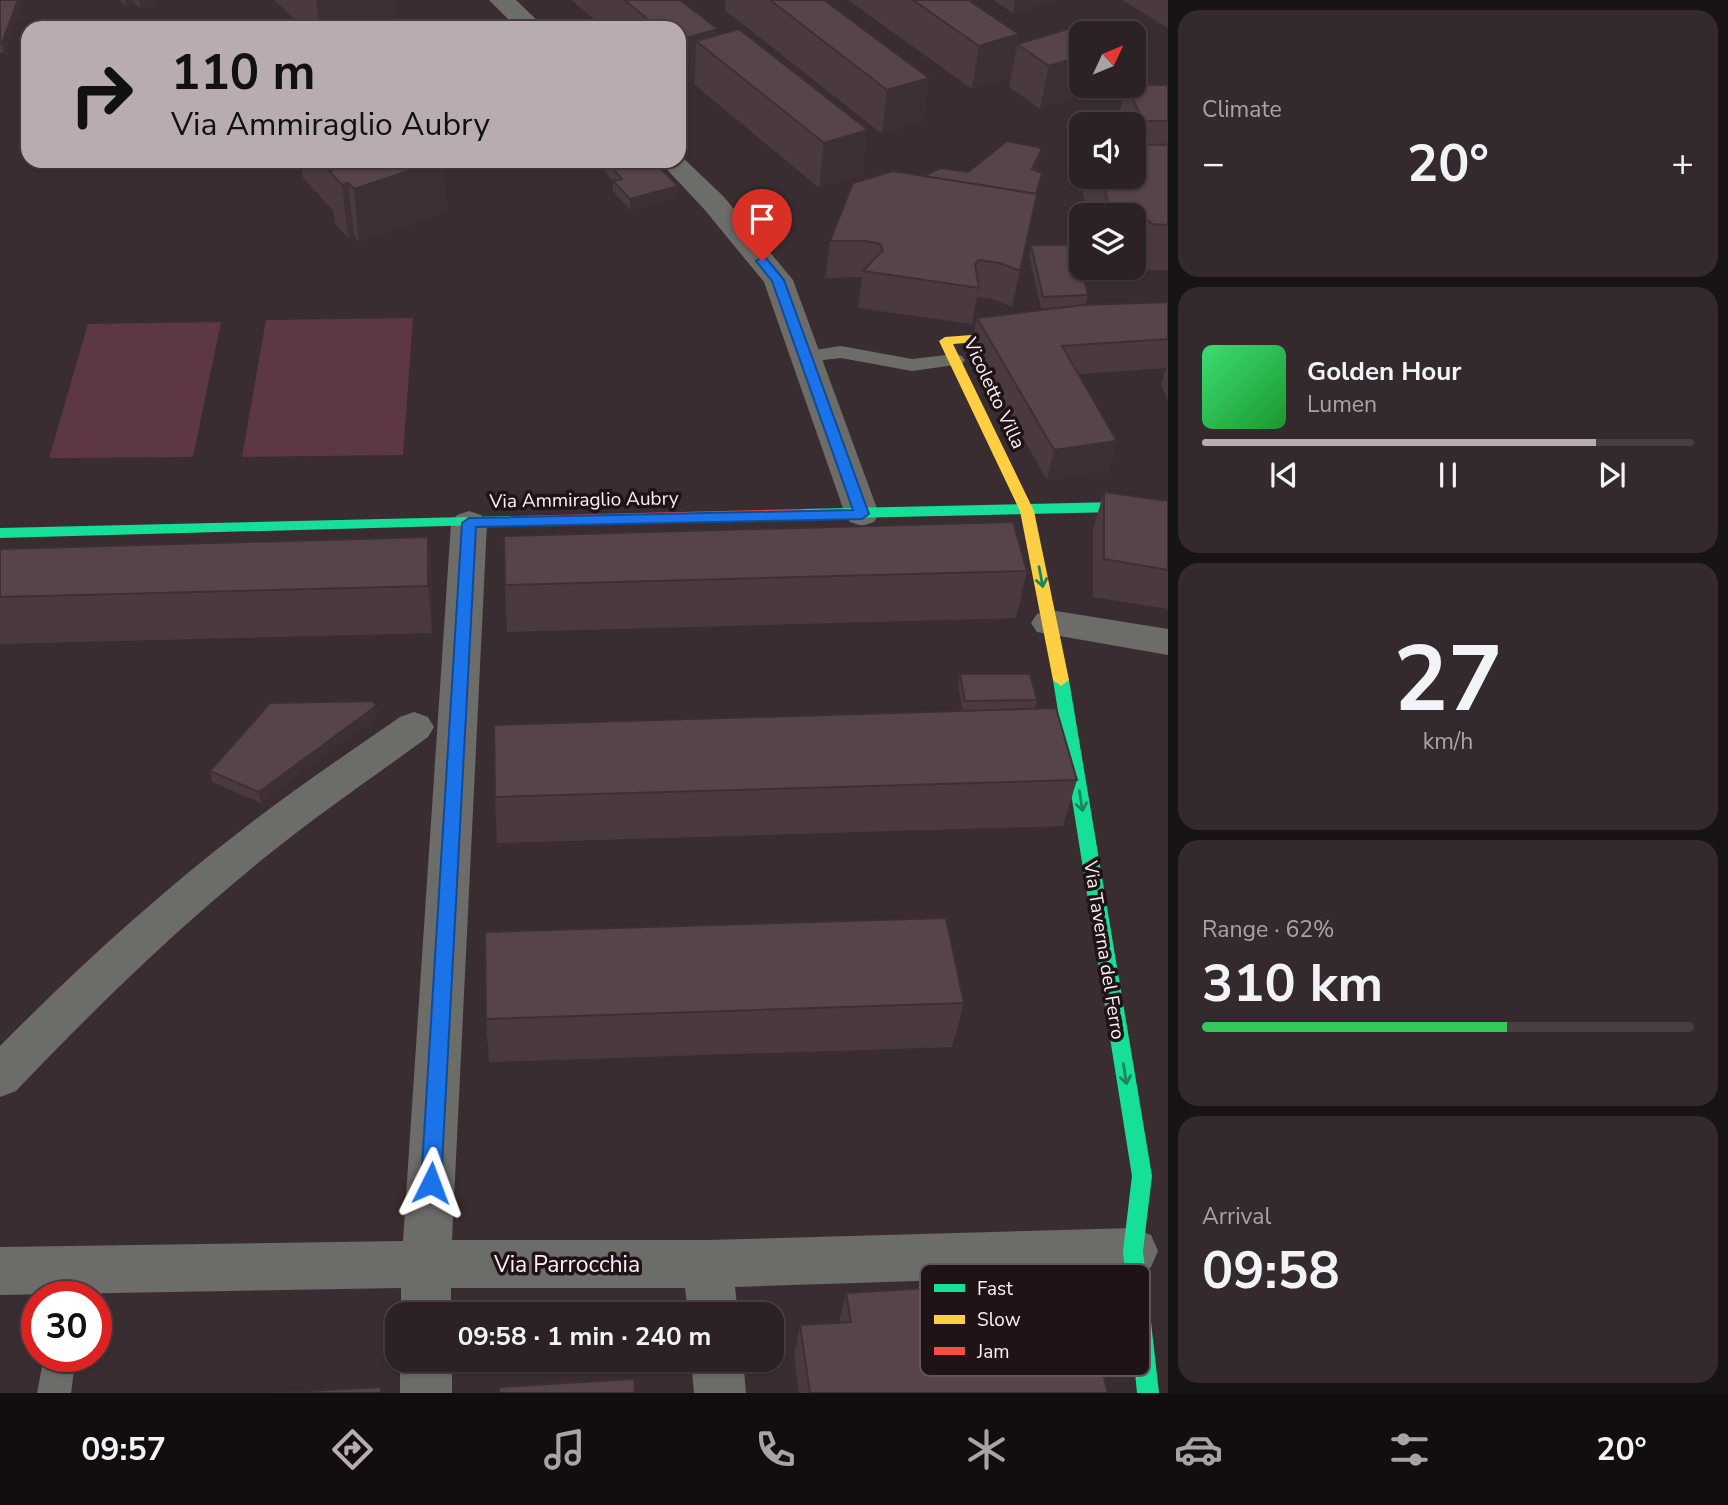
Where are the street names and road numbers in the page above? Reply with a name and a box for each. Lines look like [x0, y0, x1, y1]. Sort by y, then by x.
street label: Vicoletto Villa [957, 333, 1031, 453]
street label: Via Ammiraglio Aubry [488, 485, 679, 515]
street label: Via Taverna del Ferro [1077, 858, 1131, 1041]
street label: Via Parrocchia [493, 1249, 640, 1280]

